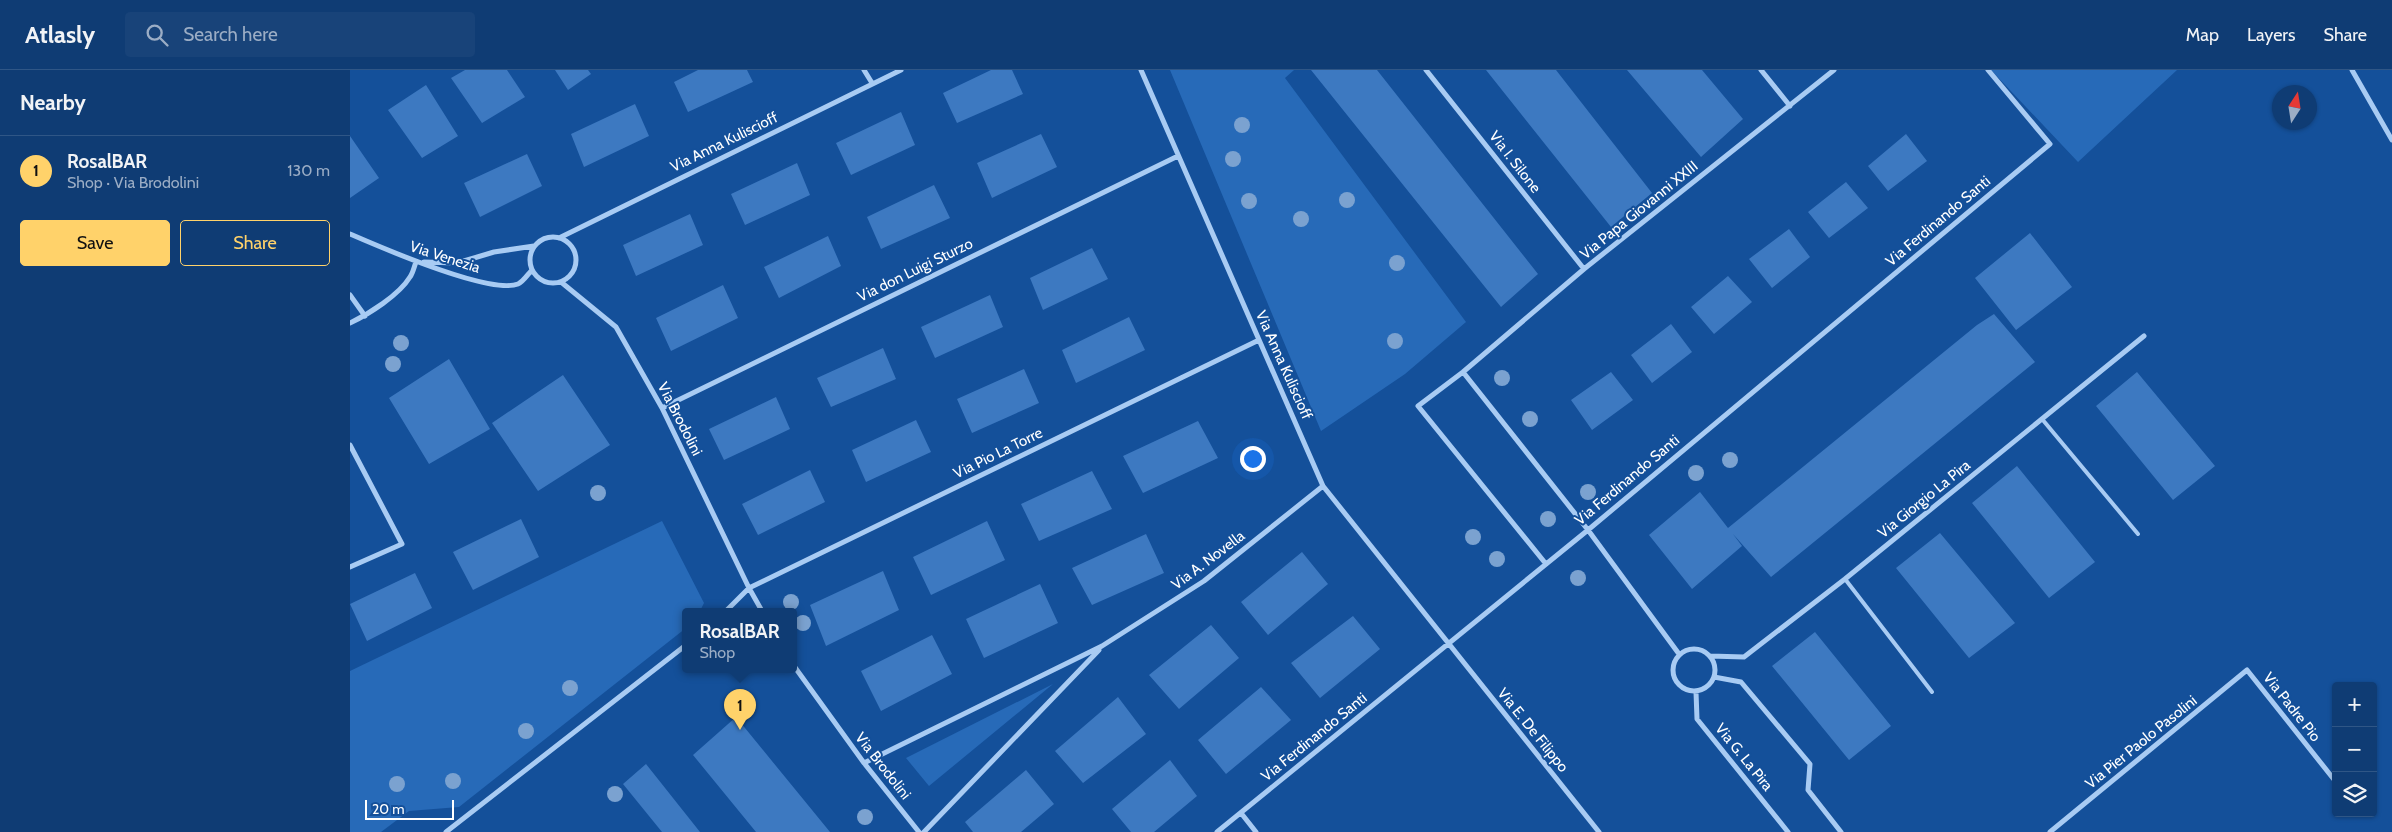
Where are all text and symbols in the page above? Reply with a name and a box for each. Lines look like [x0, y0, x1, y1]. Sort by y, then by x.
search box [125, 12, 475, 57]
text: Atlasly [25, 20, 95, 49]
icon: search [143, 21, 171, 49]
text: Search here [183, 23, 278, 46]
text: Map [2186, 24, 2219, 46]
text: Layers [2247, 24, 2296, 46]
text: Share [2324, 24, 2367, 46]
north arrow [2272, 85, 2317, 130]
text: Nearby [20, 90, 86, 115]
street label: Via Anna Kuliscioff [667, 108, 781, 176]
street label: Via I. Silone [1485, 127, 1545, 197]
text: RosalBAR [67, 150, 147, 173]
street label: Via Papa Giovanni XXIII [1576, 157, 1702, 263]
text: 1 [33, 161, 39, 180]
text: 130 m [287, 161, 330, 180]
street label: Via Ferdinando Santi [1882, 172, 1994, 270]
text: Shop · Via Brodolini [67, 173, 199, 192]
button: Save [20, 220, 170, 266]
button: Share [180, 220, 330, 266]
street label: Via don Luigi Sturzo [854, 234, 976, 306]
street label: Via Venezia [407, 237, 483, 277]
street label: Via Anna Kuliscioff [1252, 308, 1316, 422]
street label: Via Brodolini [654, 379, 706, 459]
street label: Via Pio La Torre [950, 424, 1046, 482]
street label: Via Ferdinando Santi [1571, 431, 1683, 529]
your location [1240, 446, 1266, 472]
street label: Via Giorgio La Pira [1874, 456, 1974, 542]
street label: Via A. Novella [1168, 526, 1249, 593]
popup [682, 608, 797, 673]
text: RosalBAR [699, 620, 780, 643]
text: Shop [699, 643, 735, 662]
street label: Via Padre Pio [2259, 669, 2325, 745]
map controls [2332, 682, 2377, 817]
button: + [2332, 682, 2377, 727]
street label: Via E. De Filippo [1494, 684, 1572, 776]
pin: 1 [724, 689, 756, 730]
street label: Via Ferdinando Santi [1257, 689, 1371, 785]
street label: Via Pier Paolo Pasolini [2082, 691, 2200, 793]
street label: Via G. La Pira [1711, 720, 1777, 795]
button: − [2332, 727, 2377, 772]
street label: Via Brodolini [851, 729, 915, 803]
button: layers [2332, 772, 2377, 817]
scale bar [365, 797, 454, 820]
text: 20 m [372, 800, 405, 818]

